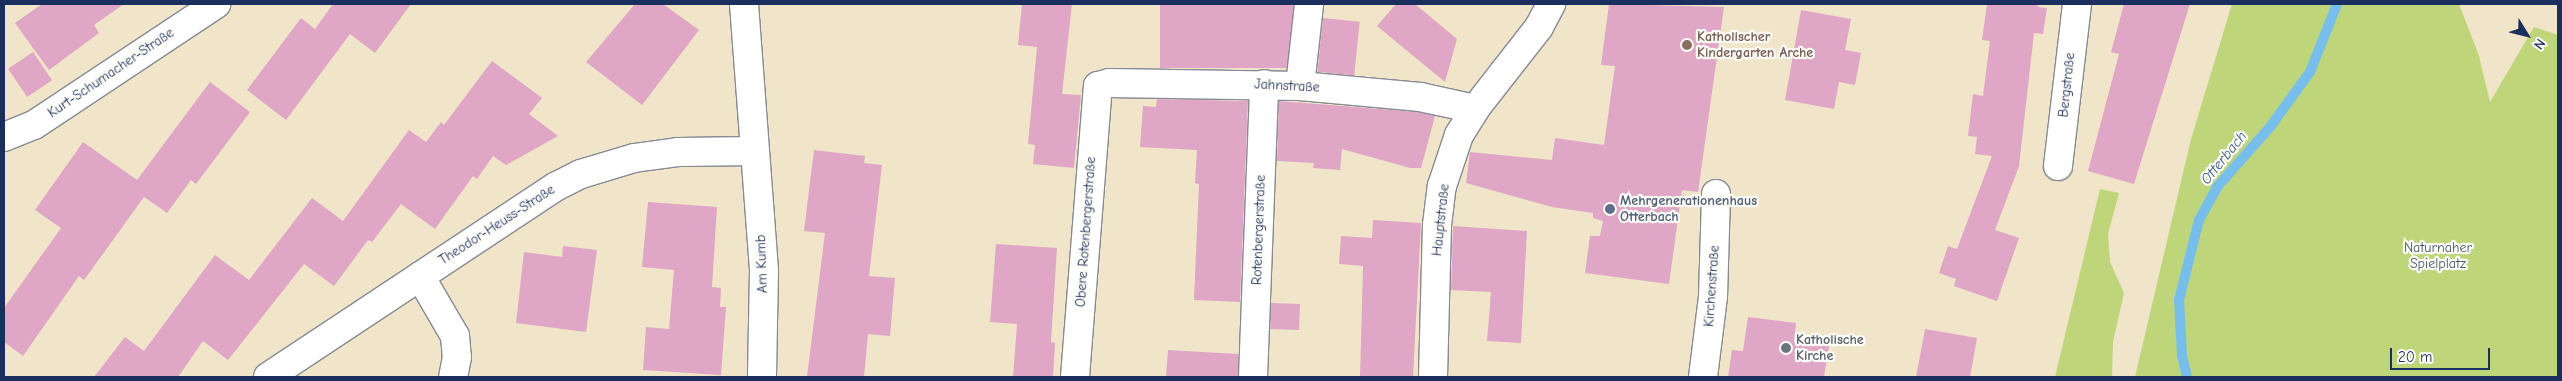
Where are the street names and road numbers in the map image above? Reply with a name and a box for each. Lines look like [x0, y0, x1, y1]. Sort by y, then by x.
street label: Kurt-Schumacher-Straße [45, 24, 177, 122]
street label: Bergstraße [2055, 52, 2079, 118]
street label: Jahnstraße [1254, 76, 1320, 96]
street label: Obere Rotenbergerstraße [1072, 156, 1100, 308]
street label: Rotenbergerstraße [1249, 175, 1269, 285]
street label: Theodor-Heuss-Straße [436, 181, 558, 269]
street label: Hauptstraße [1429, 183, 1453, 257]
street label: Am Kumb [753, 234, 771, 294]
street label: Kirchenstraße [1701, 245, 1723, 327]

